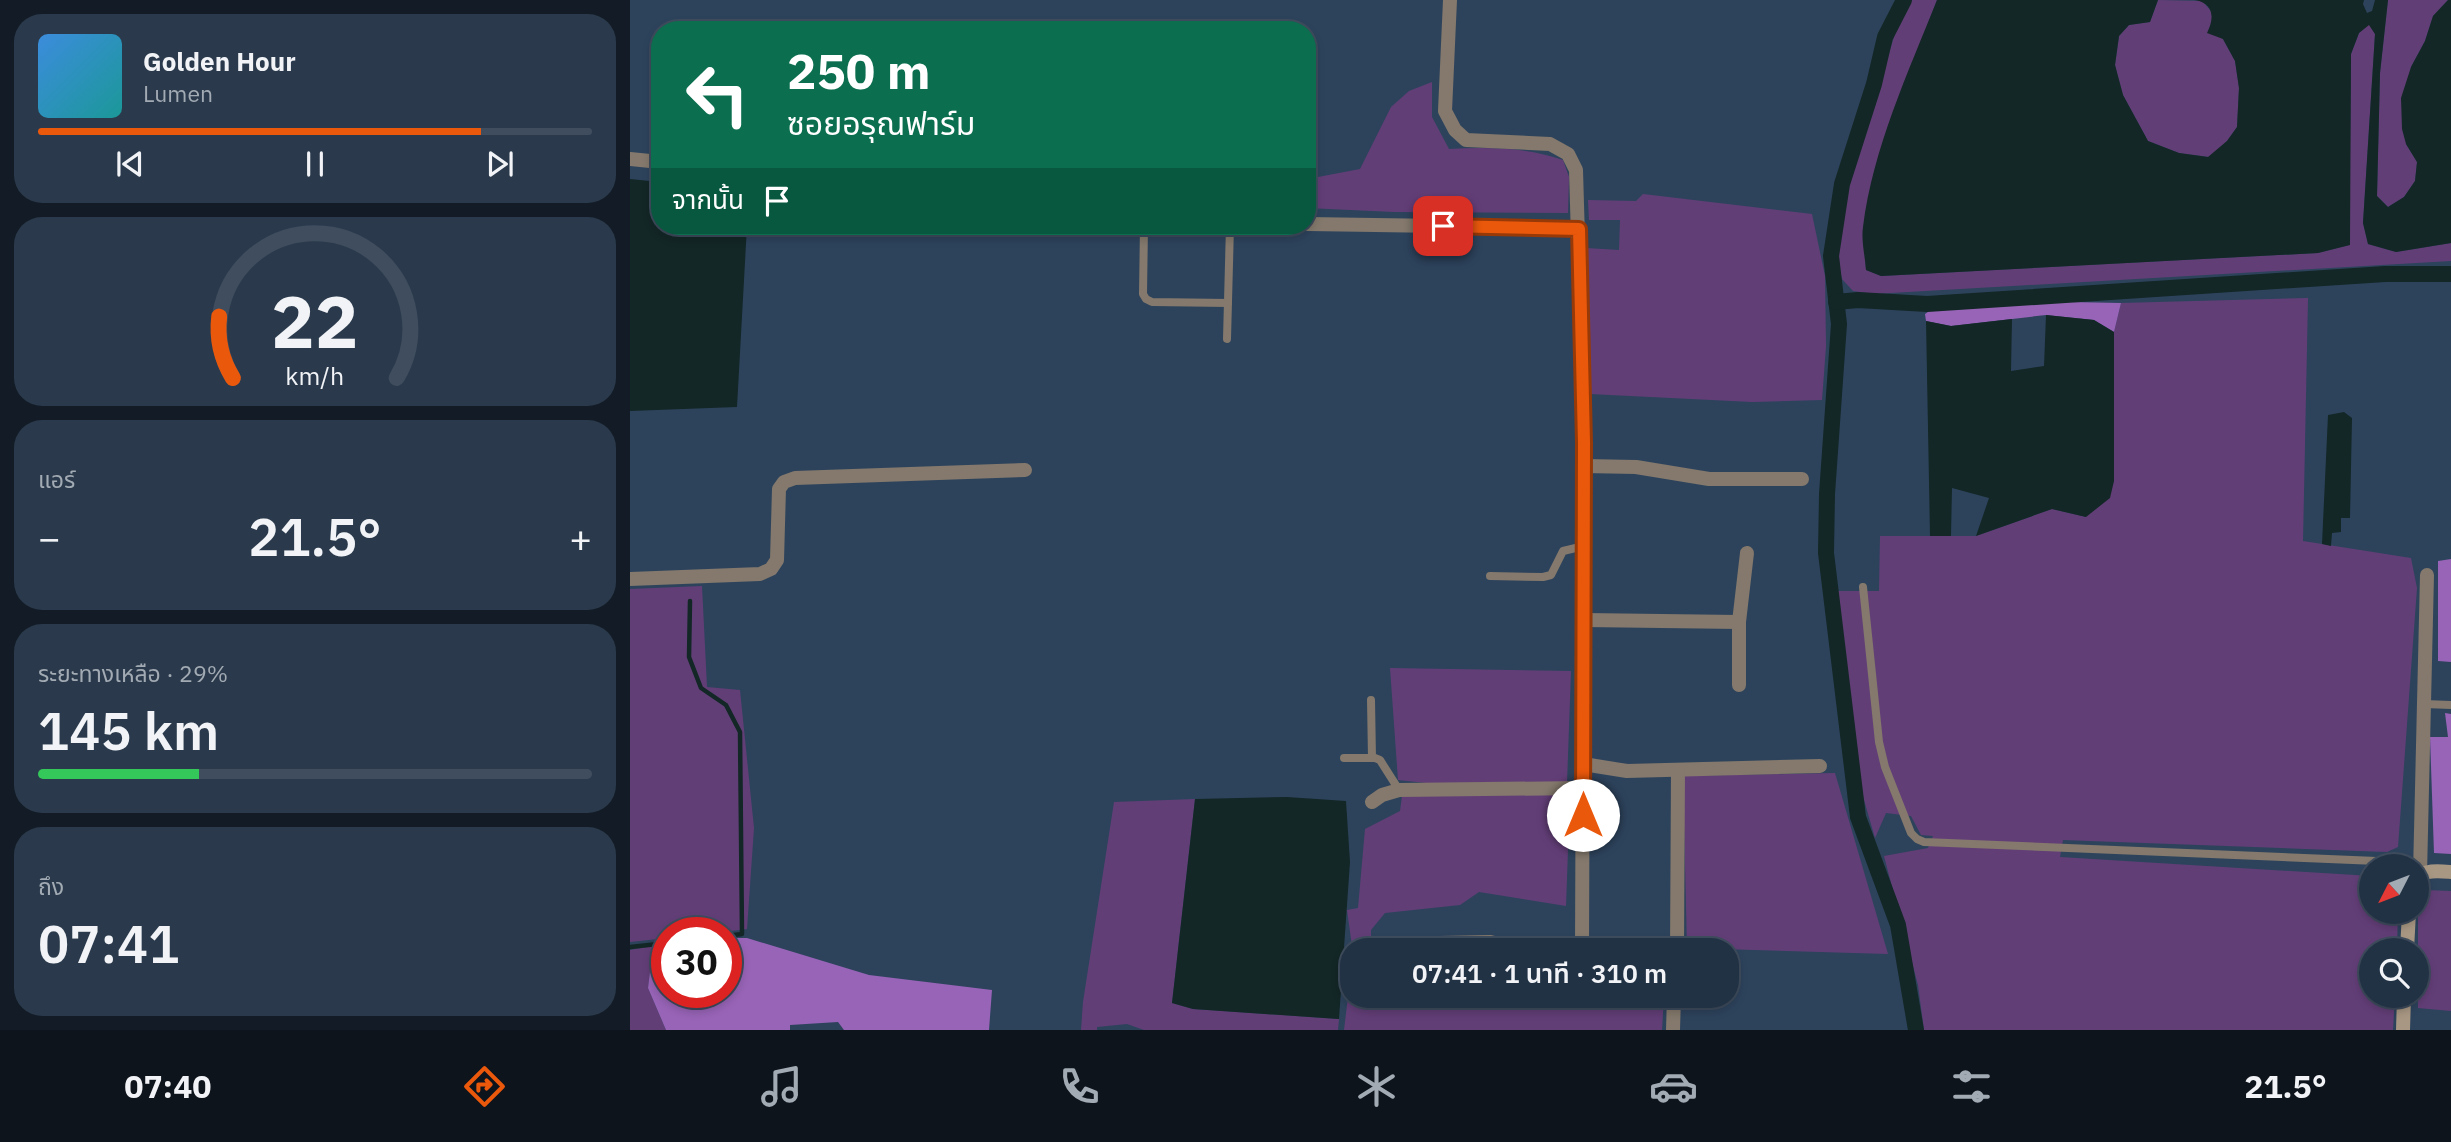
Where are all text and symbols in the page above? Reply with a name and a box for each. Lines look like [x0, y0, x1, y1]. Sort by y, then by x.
text: 250 m [787, 39, 931, 102]
text: Golden Hour [143, 44, 296, 78]
icon: left [672, 49, 763, 140]
text: Lumen [143, 78, 213, 108]
text: ซอยอรุณฟาร์ม [787, 102, 975, 144]
icon: previous [111, 145, 149, 183]
icon: pause [296, 145, 334, 183]
icon: next [481, 145, 519, 183]
text: จากนั้น [672, 182, 744, 216]
icon: arrive [758, 182, 796, 220]
pin [1413, 196, 1473, 256]
icon: arrive [1424, 207, 1462, 245]
text: 22 [271, 273, 359, 368]
text: km/h [286, 359, 344, 392]
text: แอร์ [38, 464, 75, 494]
text: 21.5° [248, 503, 382, 570]
text: − [38, 513, 61, 562]
text: + [569, 513, 592, 562]
text: ระยะทางเหลือ · 29% [38, 658, 228, 688]
text: 145 km [38, 697, 219, 764]
position arrow [1546, 778, 1620, 852]
north arrow [2359, 854, 2429, 924]
map controls [2359, 854, 2429, 1008]
text: ถึง [38, 871, 64, 901]
text: 07:41 [38, 910, 179, 977]
speed limit sign: 30 [651, 917, 742, 1008]
button: search [2359, 938, 2429, 1008]
text: 07:41 · 1 นาที · 310 m [1412, 956, 1667, 990]
icon: directions [460, 1062, 509, 1111]
icon: music [757, 1062, 806, 1111]
icon: phone [1055, 1062, 1104, 1111]
icon: climate [1352, 1062, 1401, 1111]
icon: car [1649, 1062, 1698, 1111]
icon: filters [1947, 1062, 1996, 1111]
text: 07:40 [124, 1065, 212, 1107]
text: 21.5° [2244, 1065, 2327, 1107]

